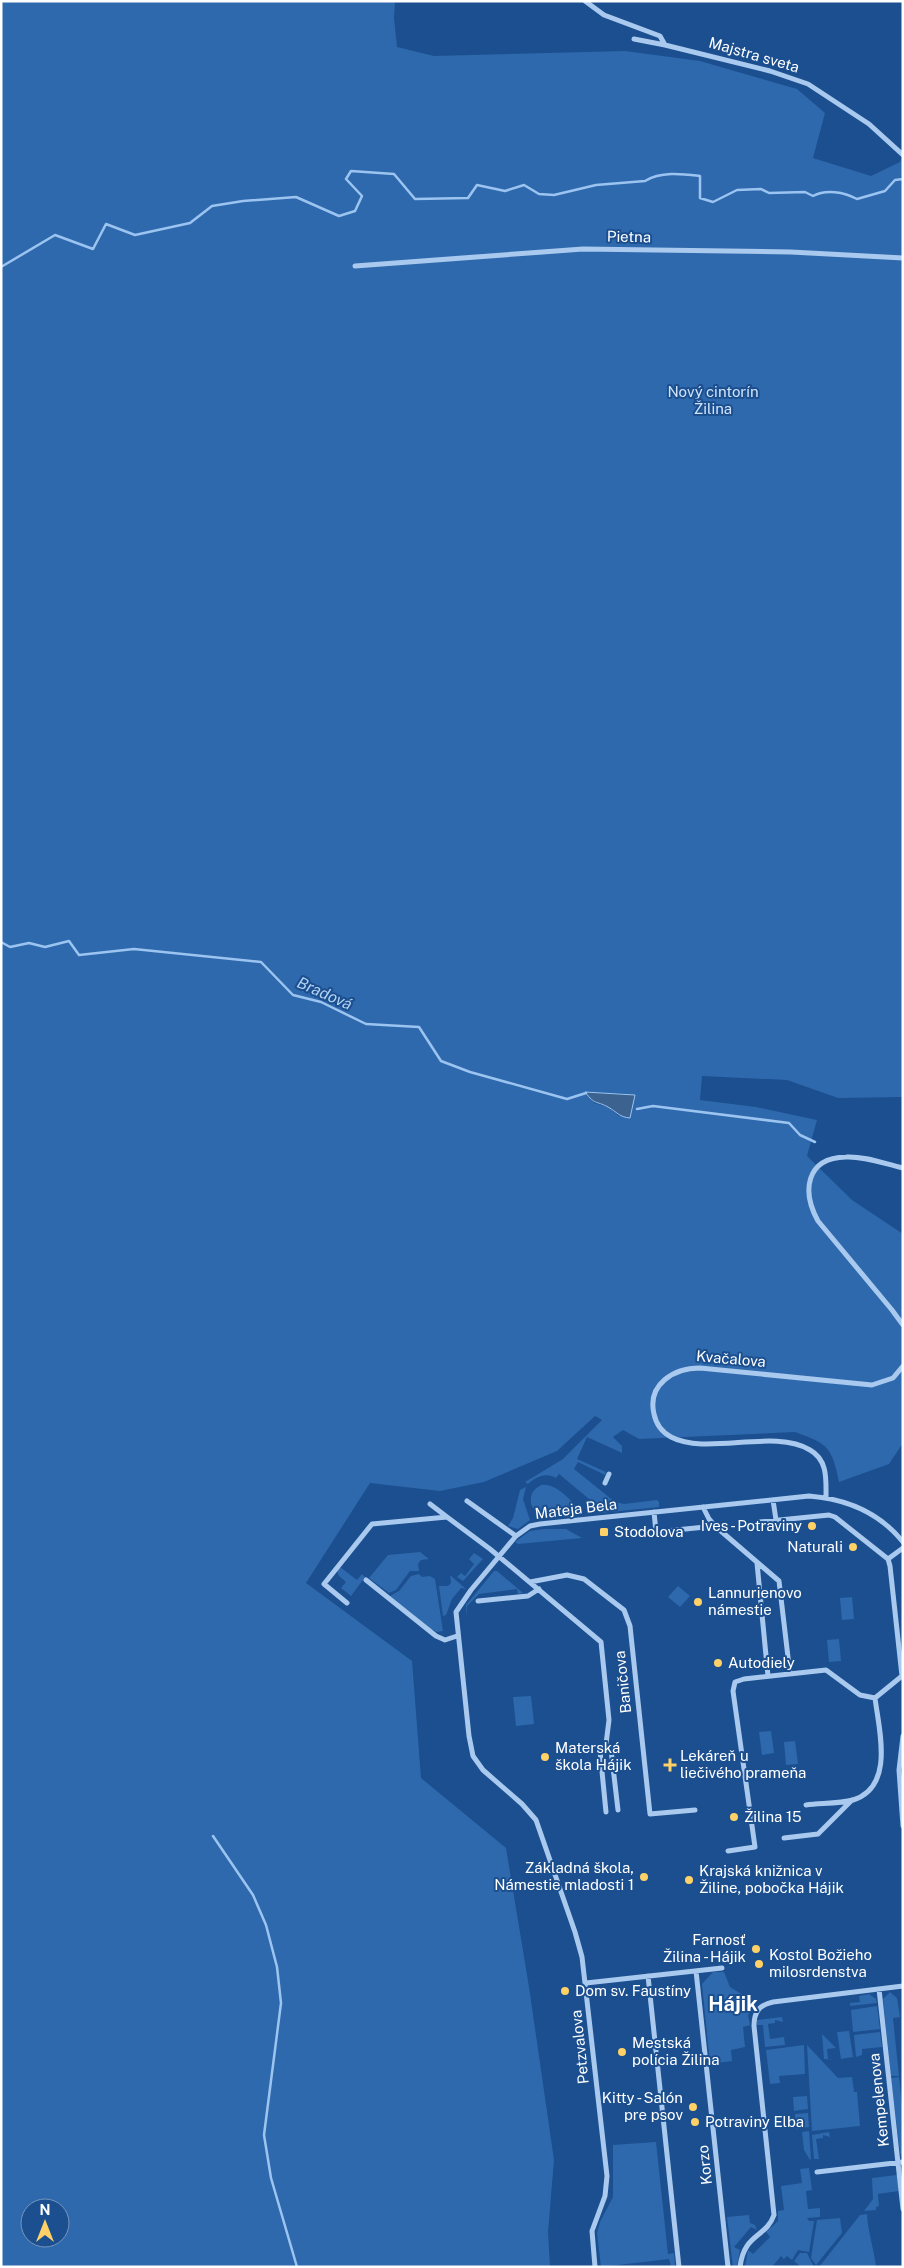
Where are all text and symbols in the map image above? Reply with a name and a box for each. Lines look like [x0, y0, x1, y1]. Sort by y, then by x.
street label: Majstra sveta [707, 33, 801, 76]
street label: Pietna [607, 228, 651, 245]
park label: Nový cintorín Žilina [667, 383, 759, 417]
water label: Bradová [294, 973, 355, 1014]
street label: Kvačalova [696, 1347, 767, 1370]
street label: Mateja Bela [534, 1495, 618, 1522]
place label: Ives - Potraviny [701, 1517, 802, 1534]
marker: Ives - Potraviny [806, 1520, 818, 1532]
place label: Stodolova [614, 1523, 683, 1540]
marker: Stodolova [598, 1526, 610, 1538]
place label: Naturali [787, 1538, 843, 1555]
marker: Naturali [847, 1541, 859, 1553]
place label: Lannurienovo námestie [708, 1584, 802, 1618]
marker: Lannurienovo námestie [692, 1596, 704, 1608]
street label: Baničova [611, 1650, 634, 1714]
place label: Autodiely [728, 1654, 795, 1671]
marker: Autodiely [712, 1657, 724, 1669]
place label: Materská škola Hájik [555, 1739, 632, 1773]
place label: Lekáreň u liečivého prameňa [680, 1747, 806, 1781]
marker: Materská škola Hájik [539, 1751, 551, 1763]
marker: Lekáreň u liečivého prameňa [664, 1759, 676, 1771]
place label: Žilina 15 [744, 1808, 802, 1825]
marker: Žilina 15 [728, 1811, 740, 1823]
place label: Základná škola, Námestie mladosti 1 [494, 1859, 634, 1893]
place label: Krajská knižnica v Žiline, pobočka Hájik [699, 1862, 844, 1896]
marker: Základná škola, Námestie mladosti 1 [638, 1871, 650, 1883]
marker: Krajská knižnica v Žiline, pobočka Hájik [683, 1874, 695, 1886]
place label: Farnosť Žilina - Hájik [663, 1931, 746, 1965]
marker: Farnosť Žilina - Hájik [750, 1943, 762, 1955]
place label: Kostol Božieho milosrdenstva [769, 1946, 872, 1980]
marker: Kostol Božieho milosrdenstva [753, 1958, 765, 1970]
place label: Dom sv. Faustíny [575, 1982, 691, 1999]
marker: Dom sv. Faustíny [559, 1985, 571, 1997]
district label: Hájik [708, 1992, 758, 2016]
street label: Petzvalova [567, 2009, 592, 2085]
place label: Mestská polícia Žilina [632, 2034, 720, 2068]
marker: Mestská polícia Žilina [616, 2046, 628, 2058]
street label: Kempelenova [865, 2052, 892, 2148]
place label: Kitty - Salón pre psov [602, 2089, 683, 2123]
marker: Kitty - Salón pre psov [687, 2101, 699, 2113]
place label: Potraviny Elba [705, 2113, 804, 2130]
marker: Potraviny Elba [689, 2116, 701, 2128]
street label: Korzo [694, 2144, 715, 2186]
north arrow [20, 2198, 70, 2248]
text: N [40, 2202, 50, 2218]

